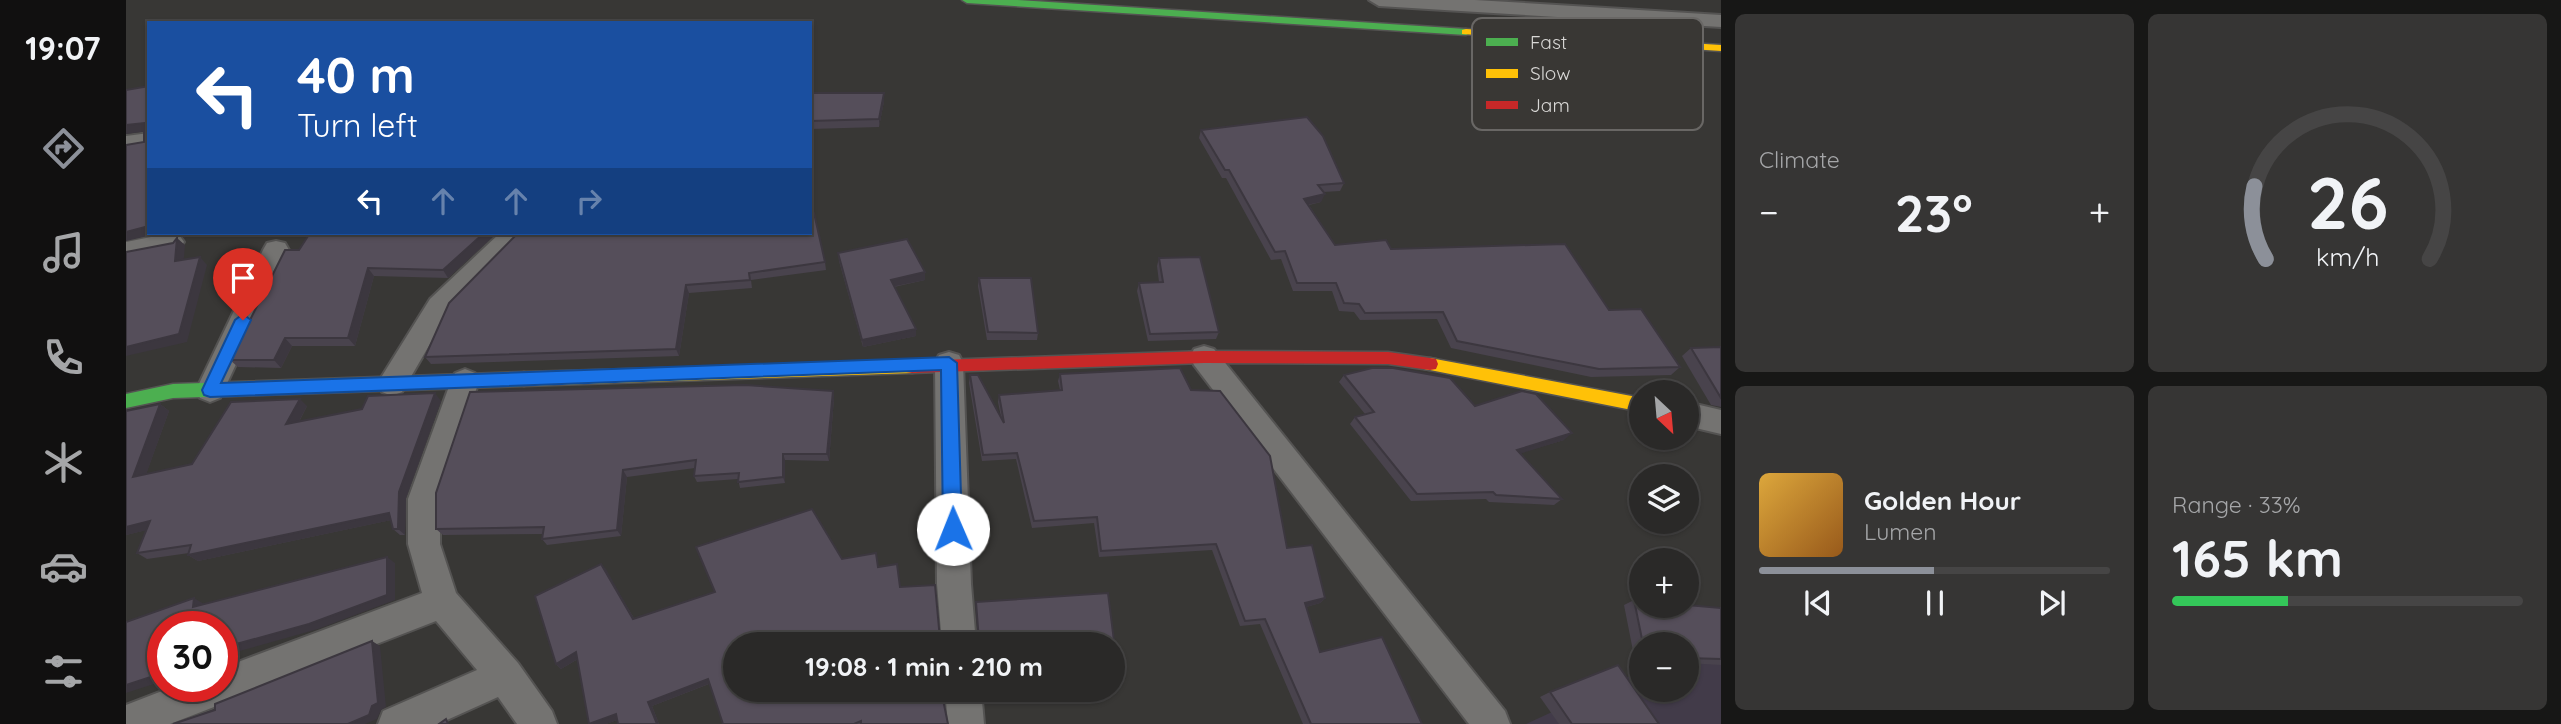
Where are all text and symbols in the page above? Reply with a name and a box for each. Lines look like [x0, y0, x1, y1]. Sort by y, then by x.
legend [1472, 18, 1703, 130]
text: 19:07 [25, 28, 101, 68]
text: Fast [1530, 30, 1567, 54]
text: 40 m [297, 44, 415, 105]
icon: left [182, 49, 273, 140]
text: Slow [1530, 61, 1571, 85]
text: Jam [1530, 93, 1570, 117]
text: Turn left [297, 105, 418, 145]
icon: directions [39, 124, 88, 173]
text: Climate [1759, 145, 1840, 174]
text: 26 [2307, 156, 2388, 247]
text: 23° [1895, 180, 1973, 245]
icon: left [351, 182, 389, 220]
icon: ahead [424, 182, 462, 220]
icon: ahead [497, 182, 535, 220]
icon: right [570, 182, 608, 220]
text: − [1759, 188, 1779, 236]
text: + [2089, 188, 2110, 236]
icon: music [39, 228, 88, 277]
text: km/h [2316, 241, 2379, 272]
pin [213, 248, 273, 320]
icon: arrive [224, 259, 262, 297]
icon: phone [39, 333, 88, 382]
north arrow [1629, 380, 1699, 450]
map controls [1629, 380, 1699, 702]
icon: climate [39, 438, 88, 487]
button: layers [1629, 464, 1699, 534]
text: Golden Hour [1864, 484, 2021, 517]
text: Range · 33% [2172, 490, 2301, 519]
position arrow [916, 492, 990, 566]
text: Lumen [1864, 517, 1937, 546]
text: 165 km [2172, 525, 2343, 590]
icon: car [39, 542, 88, 591]
button: + [1629, 548, 1699, 618]
icon: previous [1799, 584, 1837, 622]
icon: pause [1916, 584, 1954, 622]
icon: next [2033, 584, 2071, 622]
speed limit sign: 30 [147, 611, 238, 702]
button: − [1629, 632, 1699, 702]
icon: filters [39, 647, 88, 696]
text: 19:08 · 1 min · 210 m [805, 650, 1043, 683]

